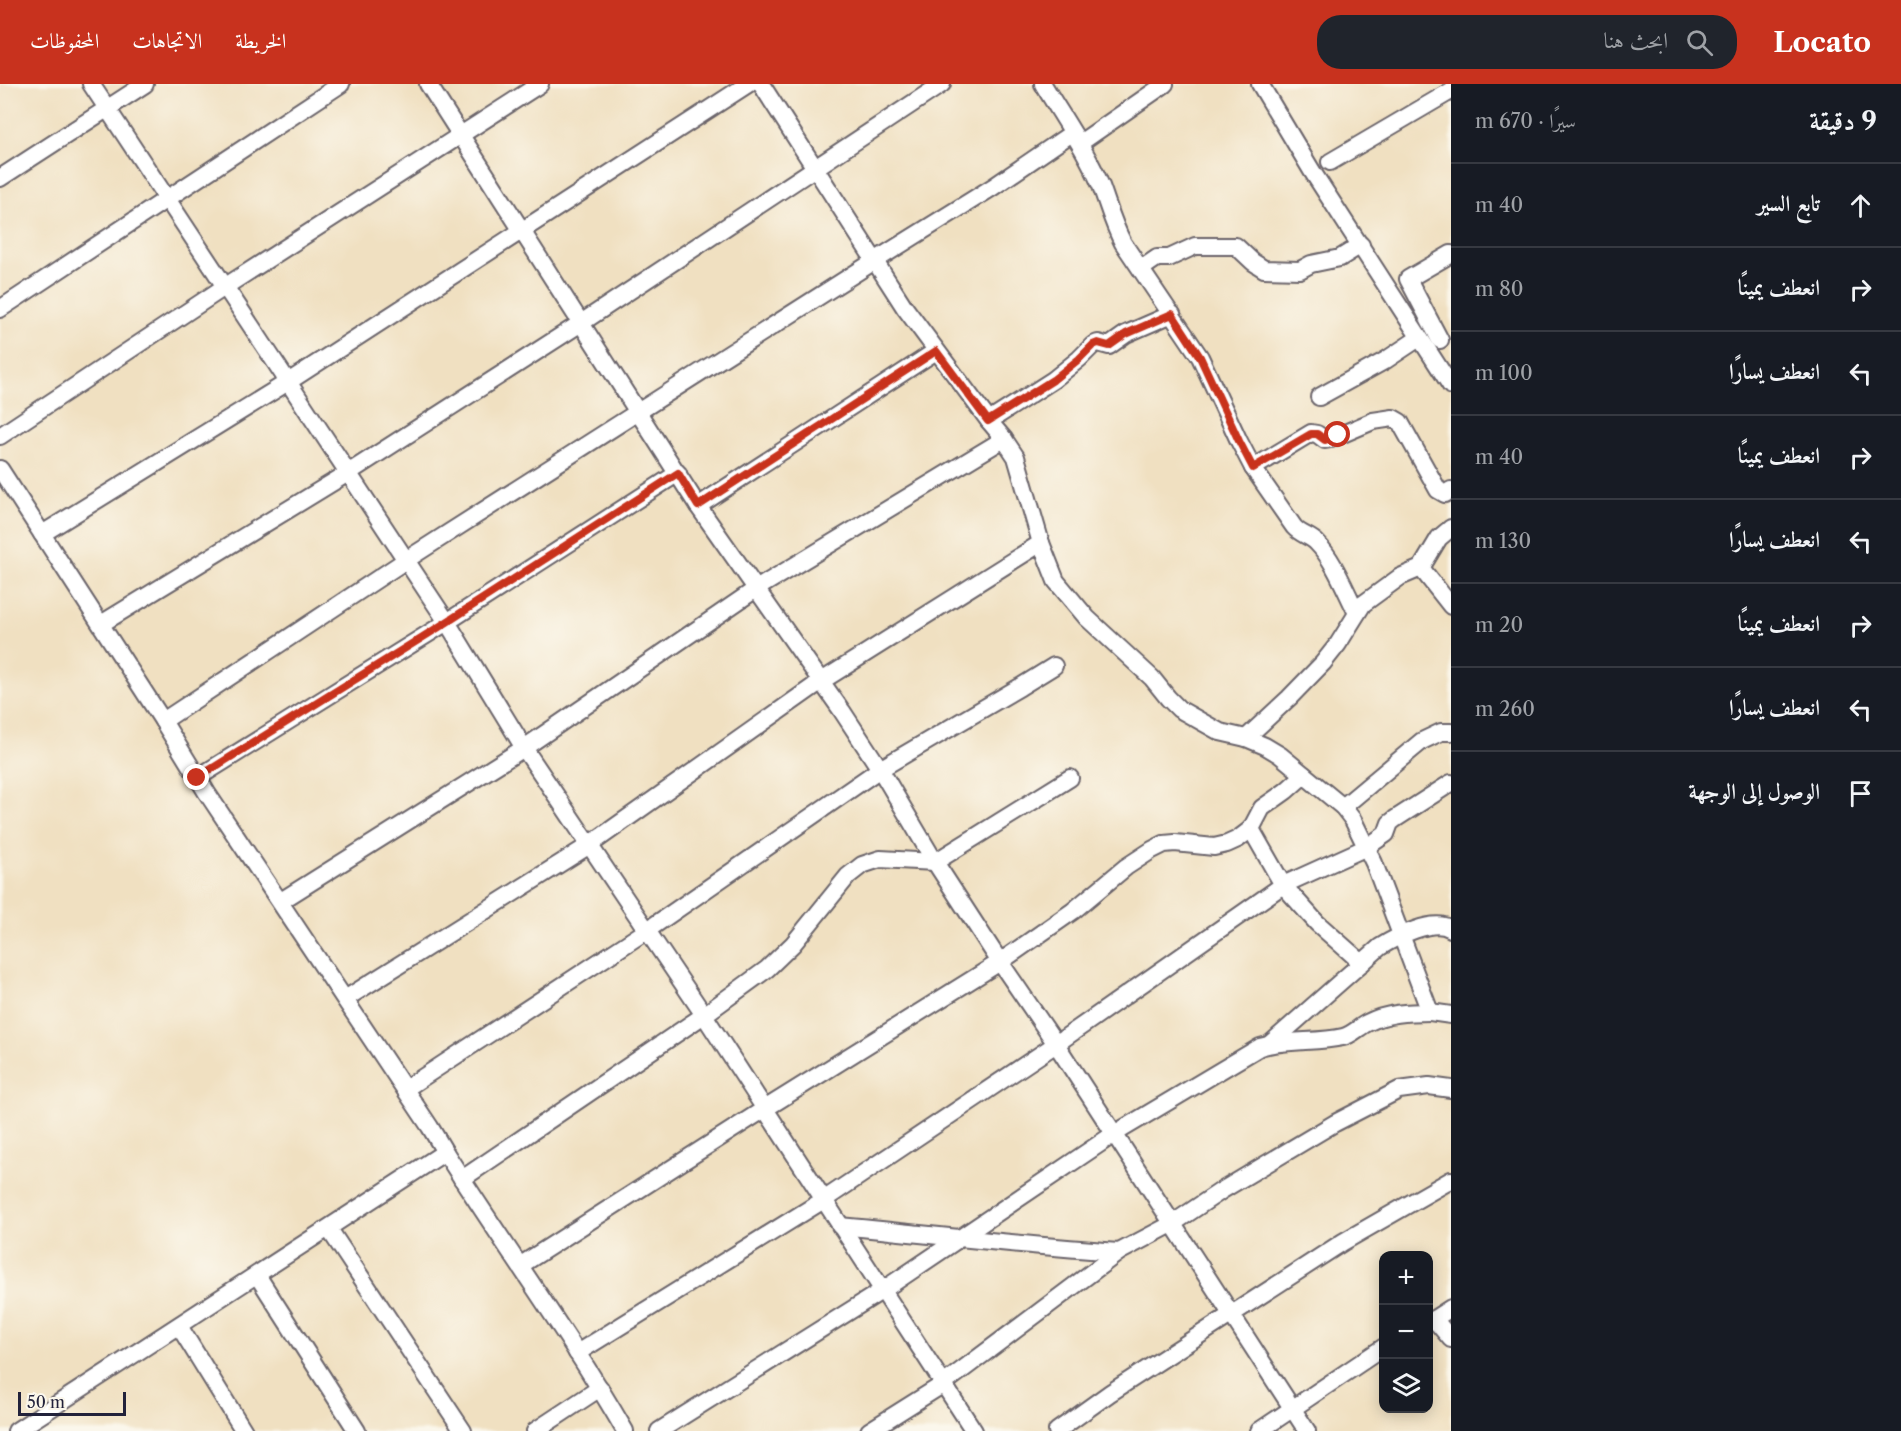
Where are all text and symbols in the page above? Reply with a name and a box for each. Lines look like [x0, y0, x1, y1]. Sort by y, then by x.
search box [1317, 15, 1737, 69]
text: Locato [1773, 25, 1871, 59]
icon: search [1683, 26, 1716, 59]
text: ابحث هنا [1604, 27, 1668, 54]
text: المحفوظات [30, 28, 99, 53]
text: الاتجاهات [132, 28, 202, 53]
text: الخريطة [235, 28, 286, 53]
text: 9 دقيقة [1810, 105, 1877, 137]
text: سيرًا · 670 m [1475, 109, 1576, 133]
icon: ahead [1844, 189, 1877, 222]
text: تابع السير [1757, 190, 1820, 217]
text: 40 m [1475, 193, 1523, 217]
icon: right [1844, 273, 1877, 306]
text: انعطف يمينًا [1738, 274, 1820, 301]
text: 80 m [1475, 277, 1524, 301]
icon: left [1844, 357, 1877, 390]
text: انعطف يسارًا [1729, 358, 1820, 385]
text: 100 m [1475, 361, 1533, 385]
route start [1324, 421, 1350, 447]
icon: right [1844, 441, 1877, 474]
text: انعطف يمينًا [1738, 442, 1820, 469]
text: 40 m [1475, 445, 1523, 469]
icon: left [1844, 525, 1877, 558]
text: انعطف يسارًا [1729, 526, 1820, 553]
text: 130 m [1475, 529, 1531, 553]
icon: right [1844, 609, 1877, 642]
text: انعطف يمينًا [1738, 610, 1820, 637]
text: 20 m [1475, 613, 1523, 637]
icon: left [1844, 693, 1877, 726]
text: انعطف يسارًا [1729, 694, 1820, 721]
text: 260 m [1475, 697, 1535, 721]
route end [183, 764, 209, 790]
icon: arrive [1844, 777, 1877, 810]
text: الوصول إلى الوجهة [1688, 778, 1820, 805]
map controls [1379, 1251, 1433, 1413]
button: + [1379, 1251, 1433, 1305]
button: − [1379, 1305, 1433, 1359]
button: layers [1379, 1359, 1433, 1413]
scale bar [18, 1389, 126, 1416]
text: 50 m [27, 1392, 65, 1412]

